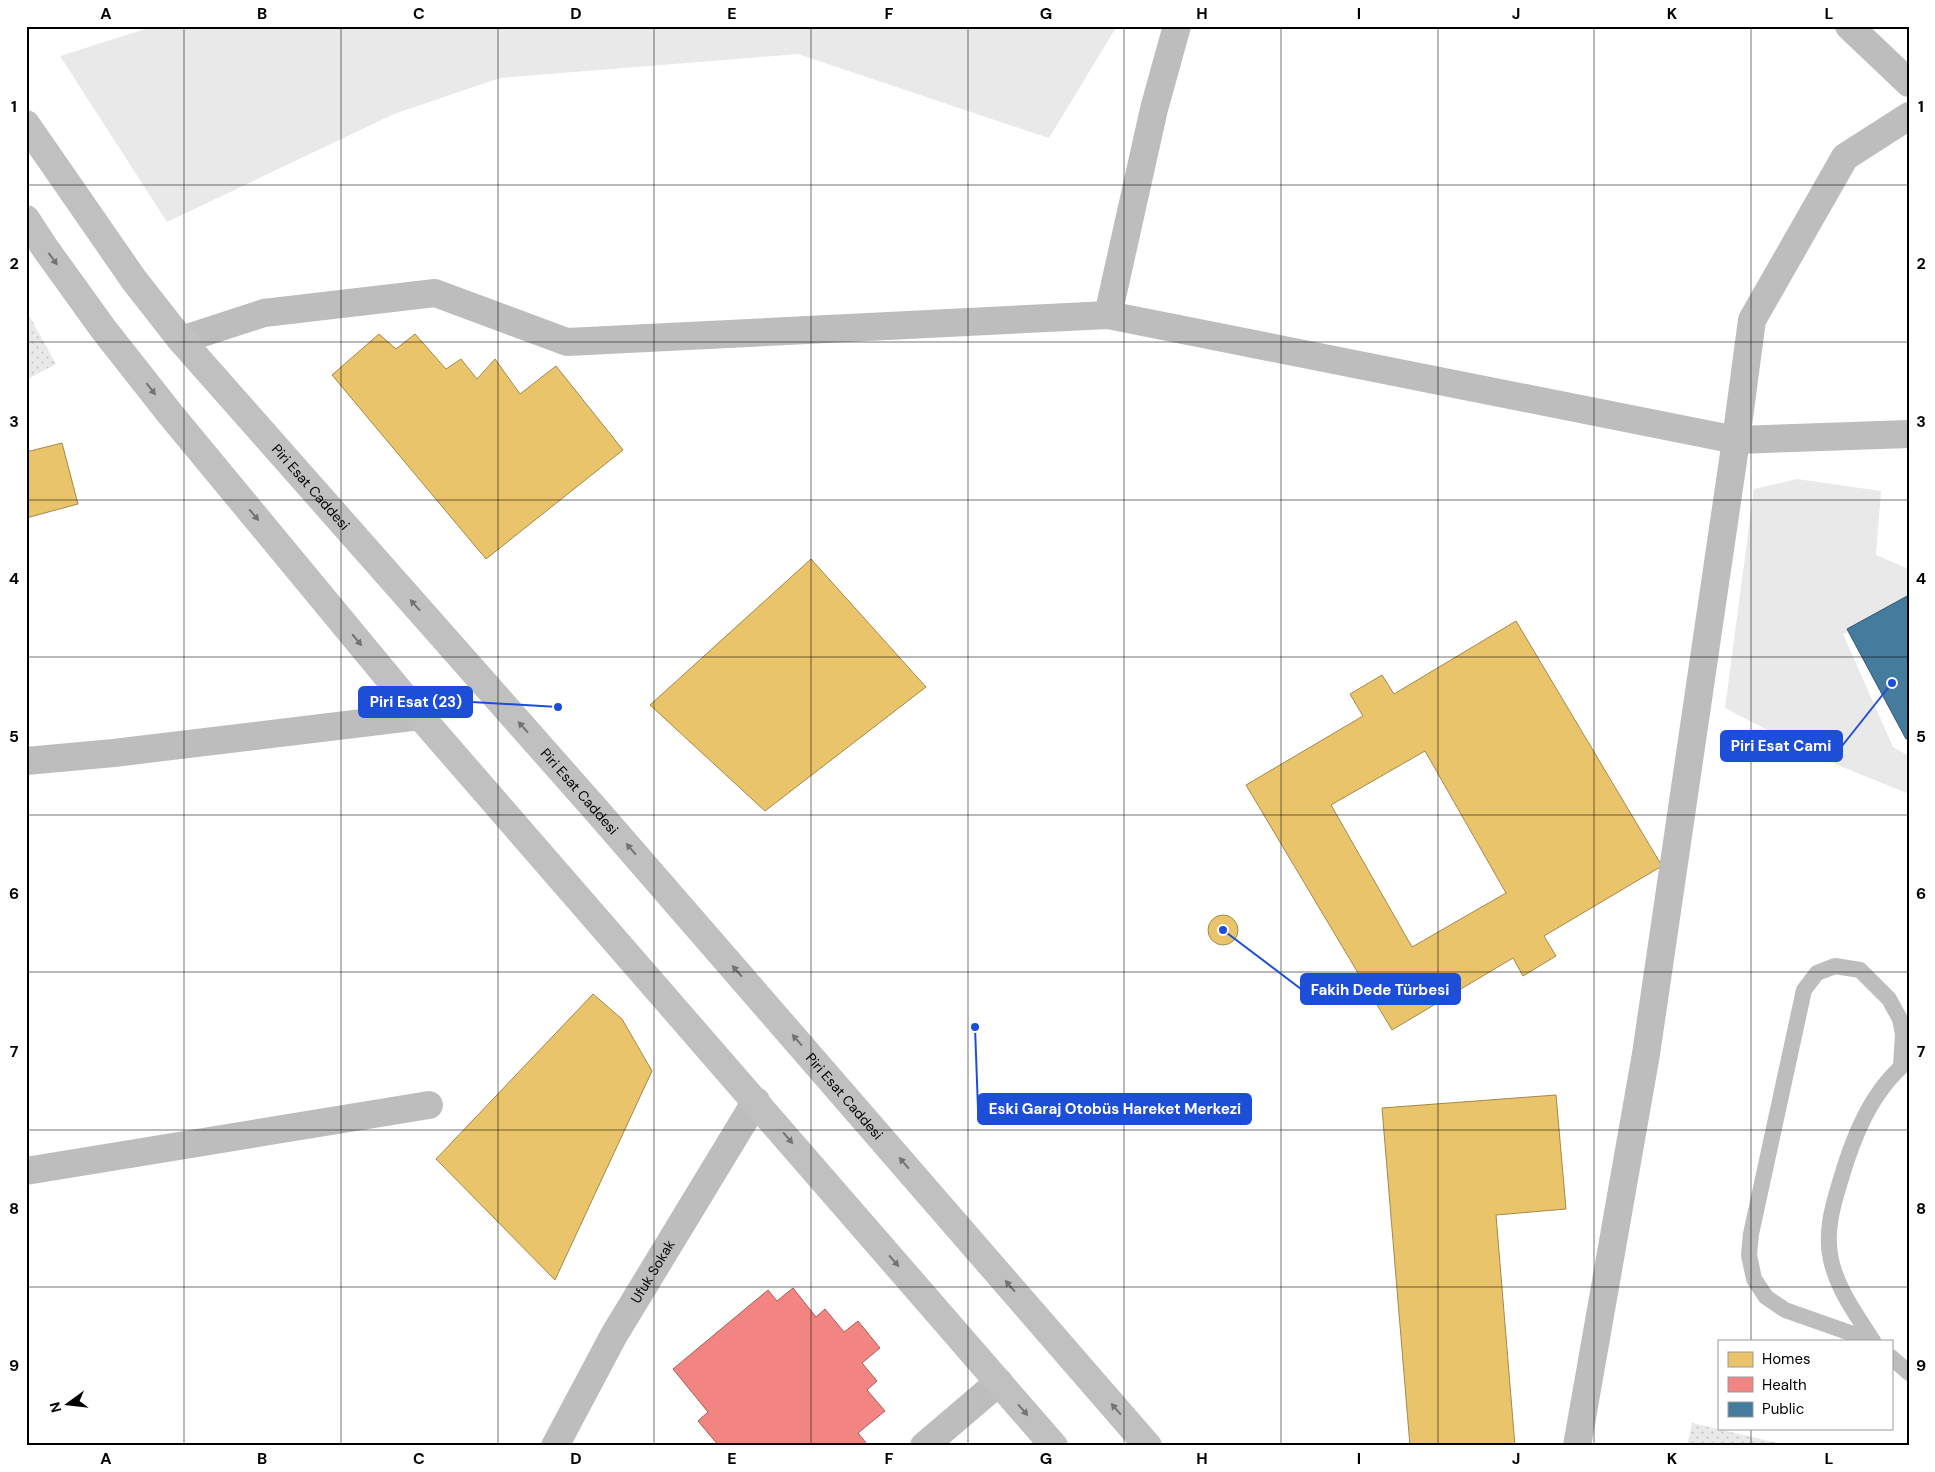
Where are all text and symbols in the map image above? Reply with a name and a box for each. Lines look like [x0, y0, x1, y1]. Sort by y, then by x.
text: A [100, 3, 112, 24]
text: B [257, 3, 267, 24]
text: C [413, 3, 425, 24]
text: D [570, 3, 582, 24]
text: E [727, 3, 737, 24]
text: F [885, 3, 894, 24]
text: G [1040, 3, 1052, 24]
text: H [1196, 3, 1208, 24]
text: I [1357, 3, 1361, 24]
text: J [1512, 3, 1520, 24]
text: K [1667, 3, 1678, 24]
text: L [1825, 3, 1834, 24]
text: 1 [11, 96, 17, 117]
text: 1 [1918, 96, 1924, 117]
one-way arrow [48, 252, 58, 266]
text: 2 [9, 253, 19, 274]
text: 2 [1916, 253, 1926, 274]
one-way arrow [146, 382, 156, 396]
text: 3 [9, 411, 19, 432]
text: 3 [1916, 411, 1926, 432]
street label: Piri Esat Caddesi [268, 440, 354, 534]
one-way arrow [248, 508, 259, 521]
text: 4 [9, 568, 19, 589]
text: 4 [1916, 568, 1926, 589]
one-way arrow [409, 600, 421, 612]
one-way arrow [352, 633, 363, 646]
callout: Piri Esat (23) [359, 687, 472, 717]
text: Piri Esat (23) [370, 692, 462, 712]
one-way arrow [517, 721, 529, 733]
text: 5 [9, 726, 19, 747]
text: 5 [1916, 726, 1926, 747]
callout: Piri Esat Cami [1721, 731, 1842, 761]
text: Piri Esat Cami [1731, 736, 1831, 756]
street label: Piri Esat Caddesi [537, 744, 622, 838]
one-way arrow [625, 842, 636, 855]
text: 6 [9, 883, 19, 904]
text: 6 [1916, 883, 1926, 904]
one-way arrow [732, 965, 743, 978]
callout: Fakih Dede Türbesi [1301, 974, 1460, 1004]
text: Fakih Dede Türbesi [1311, 980, 1449, 1000]
one-way arrow [792, 1034, 803, 1047]
text: 7 [10, 1041, 19, 1062]
text: 7 [1917, 1041, 1926, 1062]
street label: Piri Esat Caddesi [802, 1049, 887, 1143]
callout: Eski Garaj Otobüs Hareket Merkezi [978, 1094, 1251, 1124]
text: Eski Garaj Otobüs Hareket Merkezi [989, 1099, 1241, 1119]
one-way arrow [782, 1132, 793, 1145]
one-way arrow [898, 1157, 909, 1170]
text: 8 [9, 1198, 19, 1219]
text: 8 [1916, 1198, 1926, 1219]
street label: Ufuk Sokak [626, 1237, 679, 1306]
one-way arrow [888, 1255, 899, 1267]
one-way arrow [1005, 1280, 1016, 1292]
legend [1718, 1340, 1892, 1430]
text: Homes [1762, 1349, 1811, 1369]
text: 9 [9, 1355, 19, 1376]
text: 9 [1916, 1355, 1926, 1376]
text: Health [1762, 1375, 1807, 1395]
north arrow [42, 1380, 92, 1430]
text: Public [1762, 1399, 1804, 1419]
text: N [45, 1400, 65, 1415]
one-way arrow [1110, 1403, 1122, 1415]
one-way arrow [1018, 1404, 1029, 1417]
text: A [100, 1448, 112, 1469]
text: B [257, 1448, 267, 1469]
text: C [413, 1448, 425, 1469]
text: D [570, 1448, 582, 1469]
text: E [727, 1448, 737, 1469]
text: F [885, 1448, 894, 1469]
text: G [1040, 1448, 1052, 1469]
text: H [1196, 1448, 1208, 1469]
text: I [1357, 1448, 1361, 1469]
text: J [1512, 1448, 1520, 1469]
text: K [1667, 1448, 1678, 1469]
text: L [1825, 1448, 1834, 1469]

